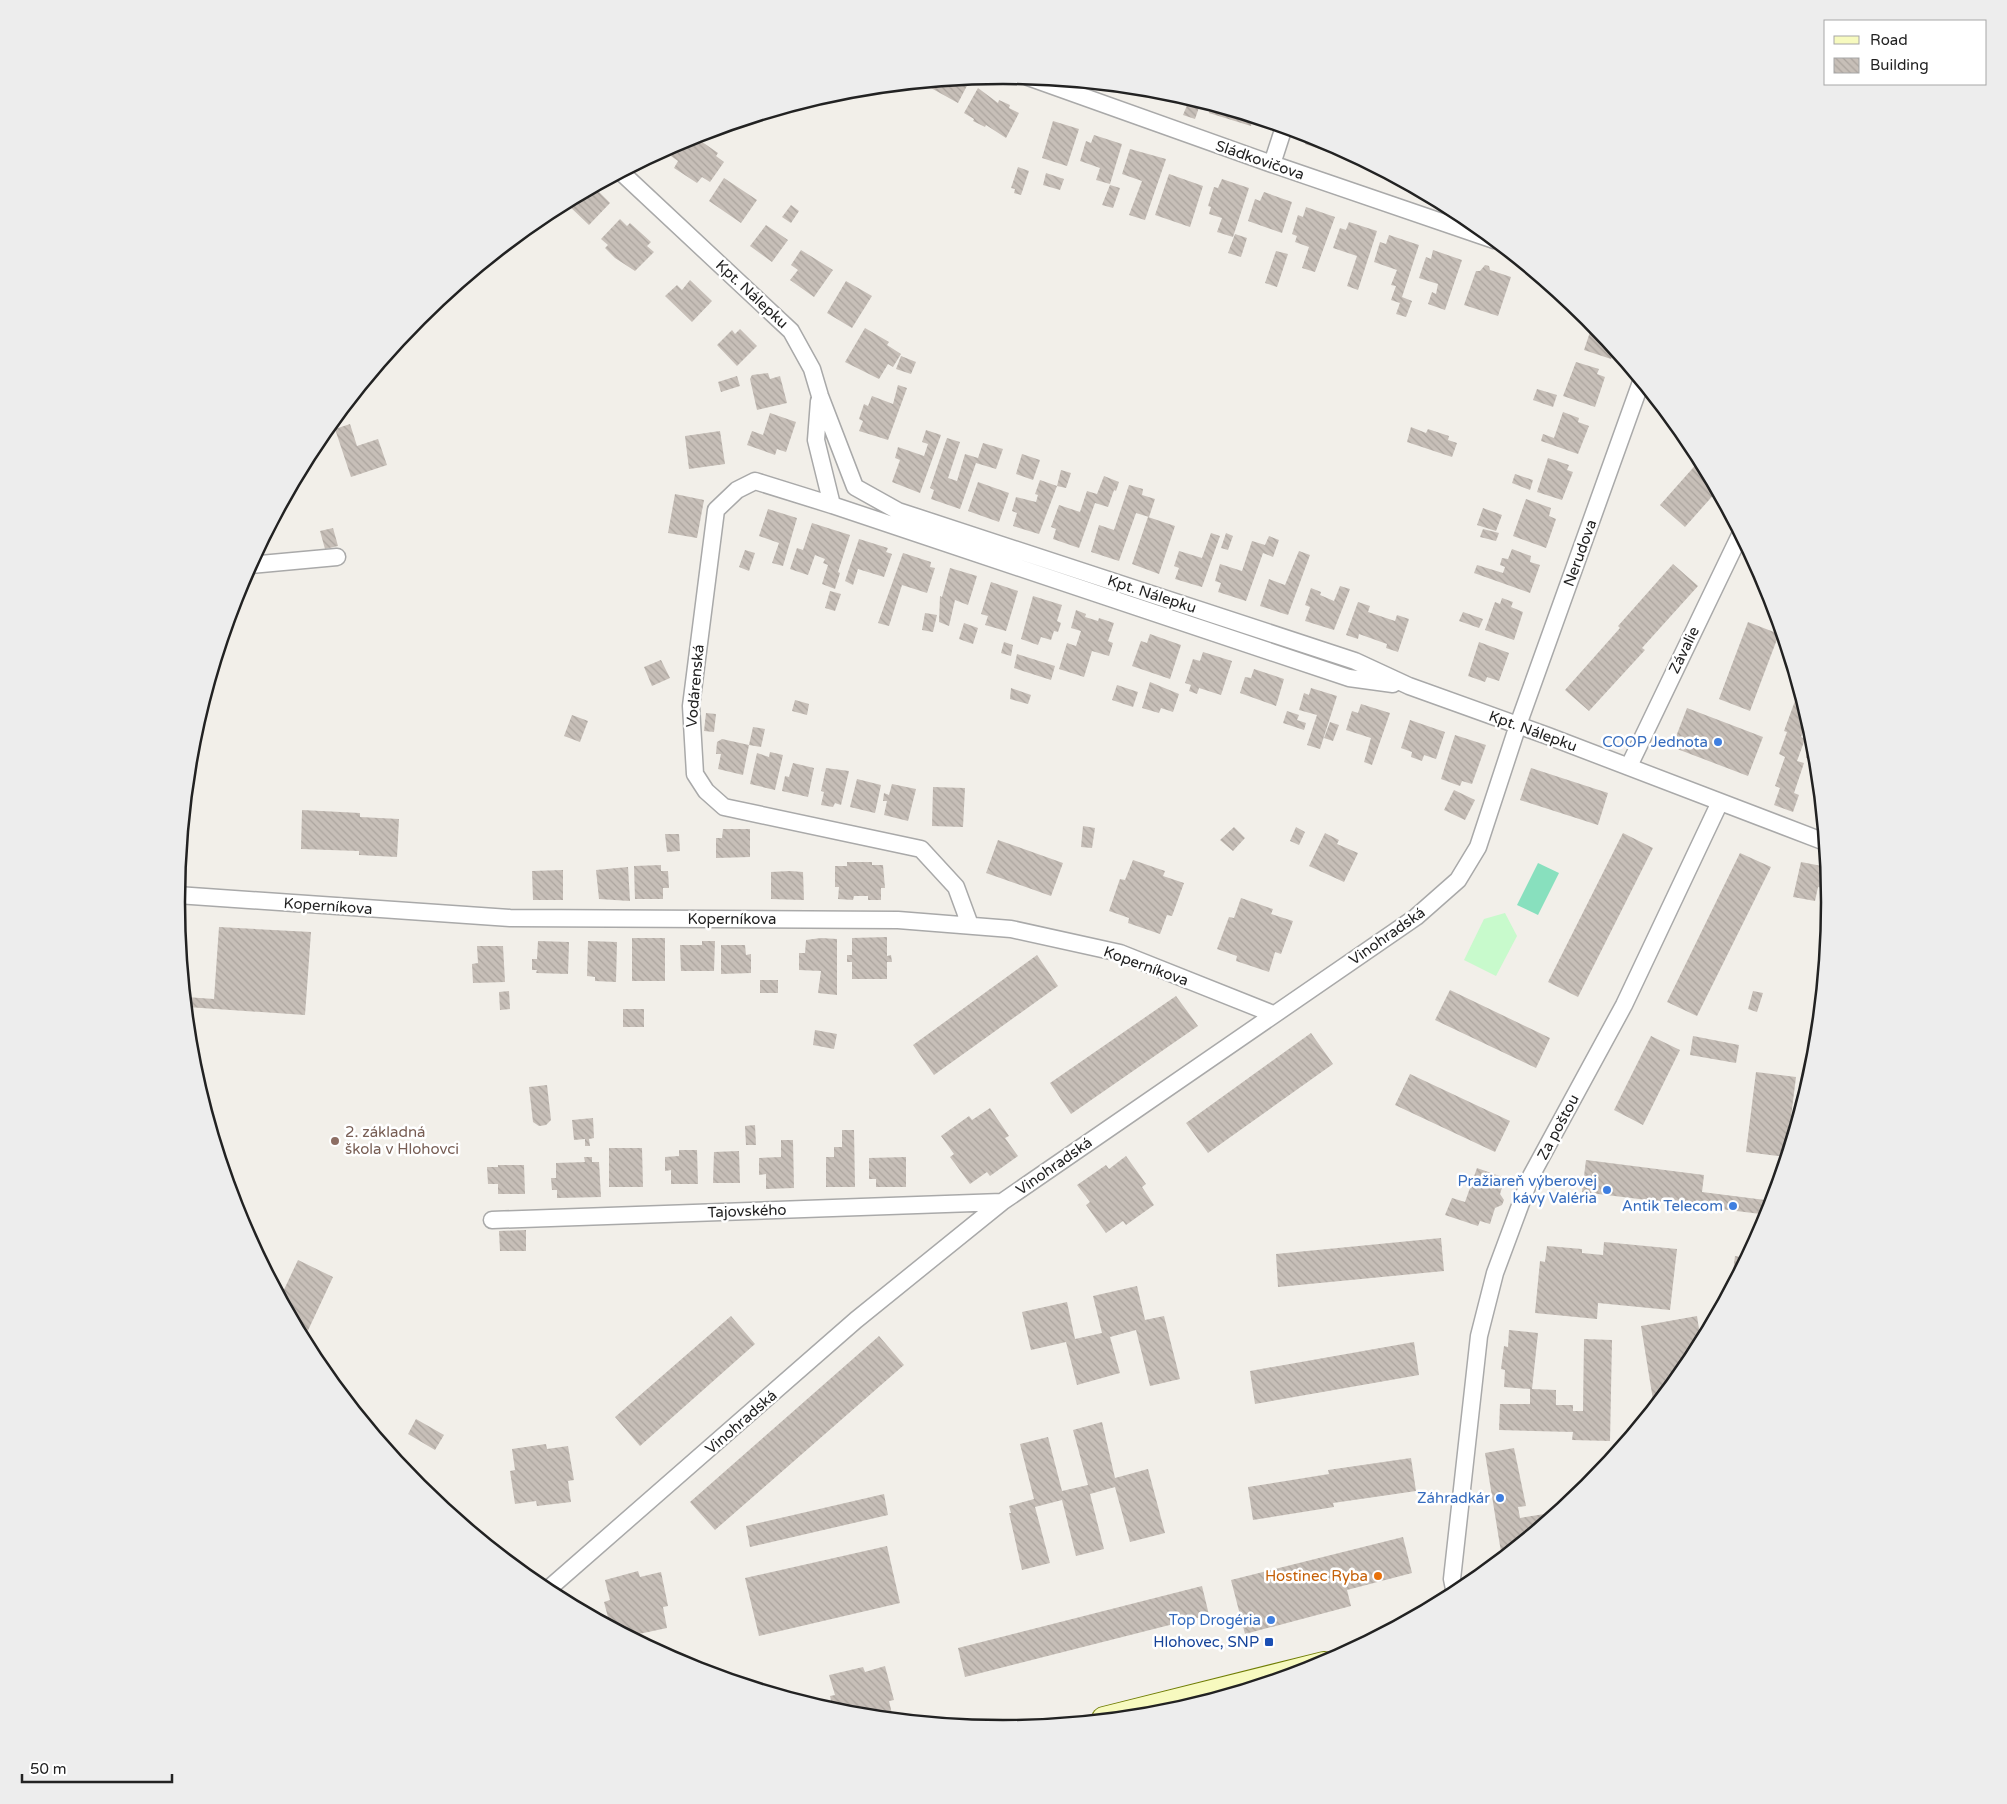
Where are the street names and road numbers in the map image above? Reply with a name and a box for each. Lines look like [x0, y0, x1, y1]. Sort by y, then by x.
street label: Sládkovičova [1213, 136, 1307, 184]
street label: Kpt. Nálepku [712, 256, 792, 332]
street label: Nerudova [1560, 517, 1600, 589]
street label: Kpt. Nálepku [1105, 571, 1199, 617]
street label: Závalie [1665, 624, 1703, 676]
street label: Vodárenská [682, 644, 708, 728]
street label: Kpt. Nálepku [1486, 707, 1580, 755]
street label: Koperníkova [283, 894, 373, 918]
street label: Vinohradská [1346, 903, 1428, 969]
street label: Koperníkova [687, 910, 777, 928]
street label: Koperníkova [1101, 942, 1191, 990]
street label: Za poštou [1533, 1091, 1583, 1163]
street label: Vinohradská [1013, 1133, 1095, 1199]
street label: Tajovského [707, 1201, 787, 1221]
street label: Vinohradská [702, 1386, 780, 1458]

